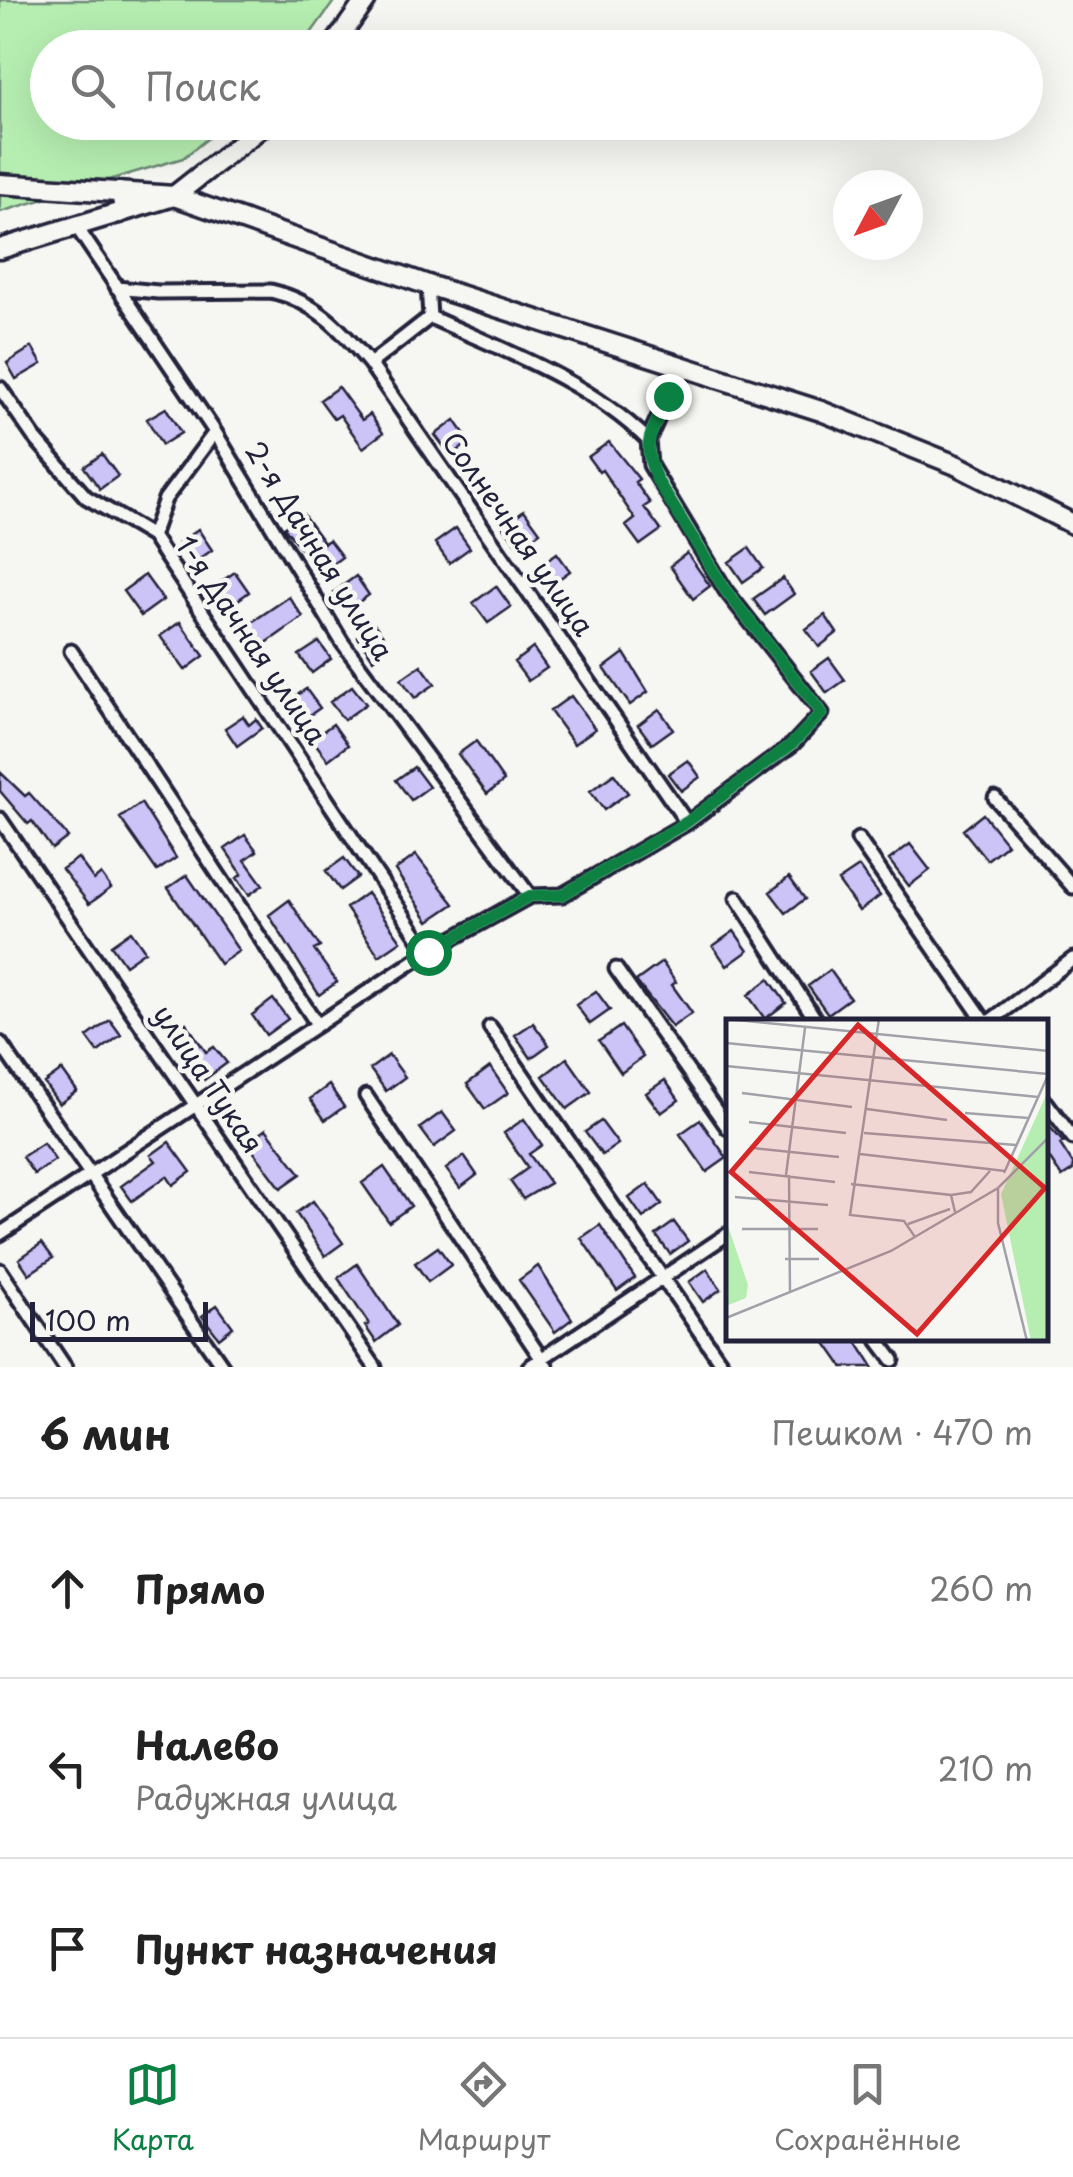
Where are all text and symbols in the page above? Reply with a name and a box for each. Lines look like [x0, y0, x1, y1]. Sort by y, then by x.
search box [30, 30, 1043, 140]
text: Поиск [145, 57, 260, 114]
icon: search [65, 58, 120, 113]
north arrow [833, 170, 923, 260]
route end [646, 374, 692, 420]
street label: Солнечная улица [433, 422, 606, 644]
street label: 2-я Дачная улица [235, 432, 405, 669]
street label: 1-я Дачная улица [166, 526, 339, 753]
route start [406, 930, 452, 976]
street label: улица Тукая [143, 995, 275, 1161]
inset map [726, 1019, 1048, 1342]
scale bar [30, 1297, 208, 1342]
text: 100 m [45, 1298, 131, 1341]
text: 6 мин [40, 1401, 171, 1464]
text: Пешком · 470 m [772, 1408, 1033, 1456]
text: Прямо [135, 1560, 265, 1617]
icon: ahead [40, 1561, 95, 1616]
text: 260 m [929, 1564, 1033, 1612]
text: Налево [135, 1716, 279, 1773]
icon: left [40, 1741, 95, 1796]
text: 210 m [938, 1744, 1033, 1792]
text: Радужная улица [135, 1773, 397, 1821]
text: Пункт назначения [135, 1920, 498, 1977]
icon: arrive [40, 1921, 95, 1976]
tab: Карта [112, 2057, 194, 2160]
tab: Маршрут [418, 2057, 550, 2160]
tab: Сохранённые [774, 2057, 961, 2160]

